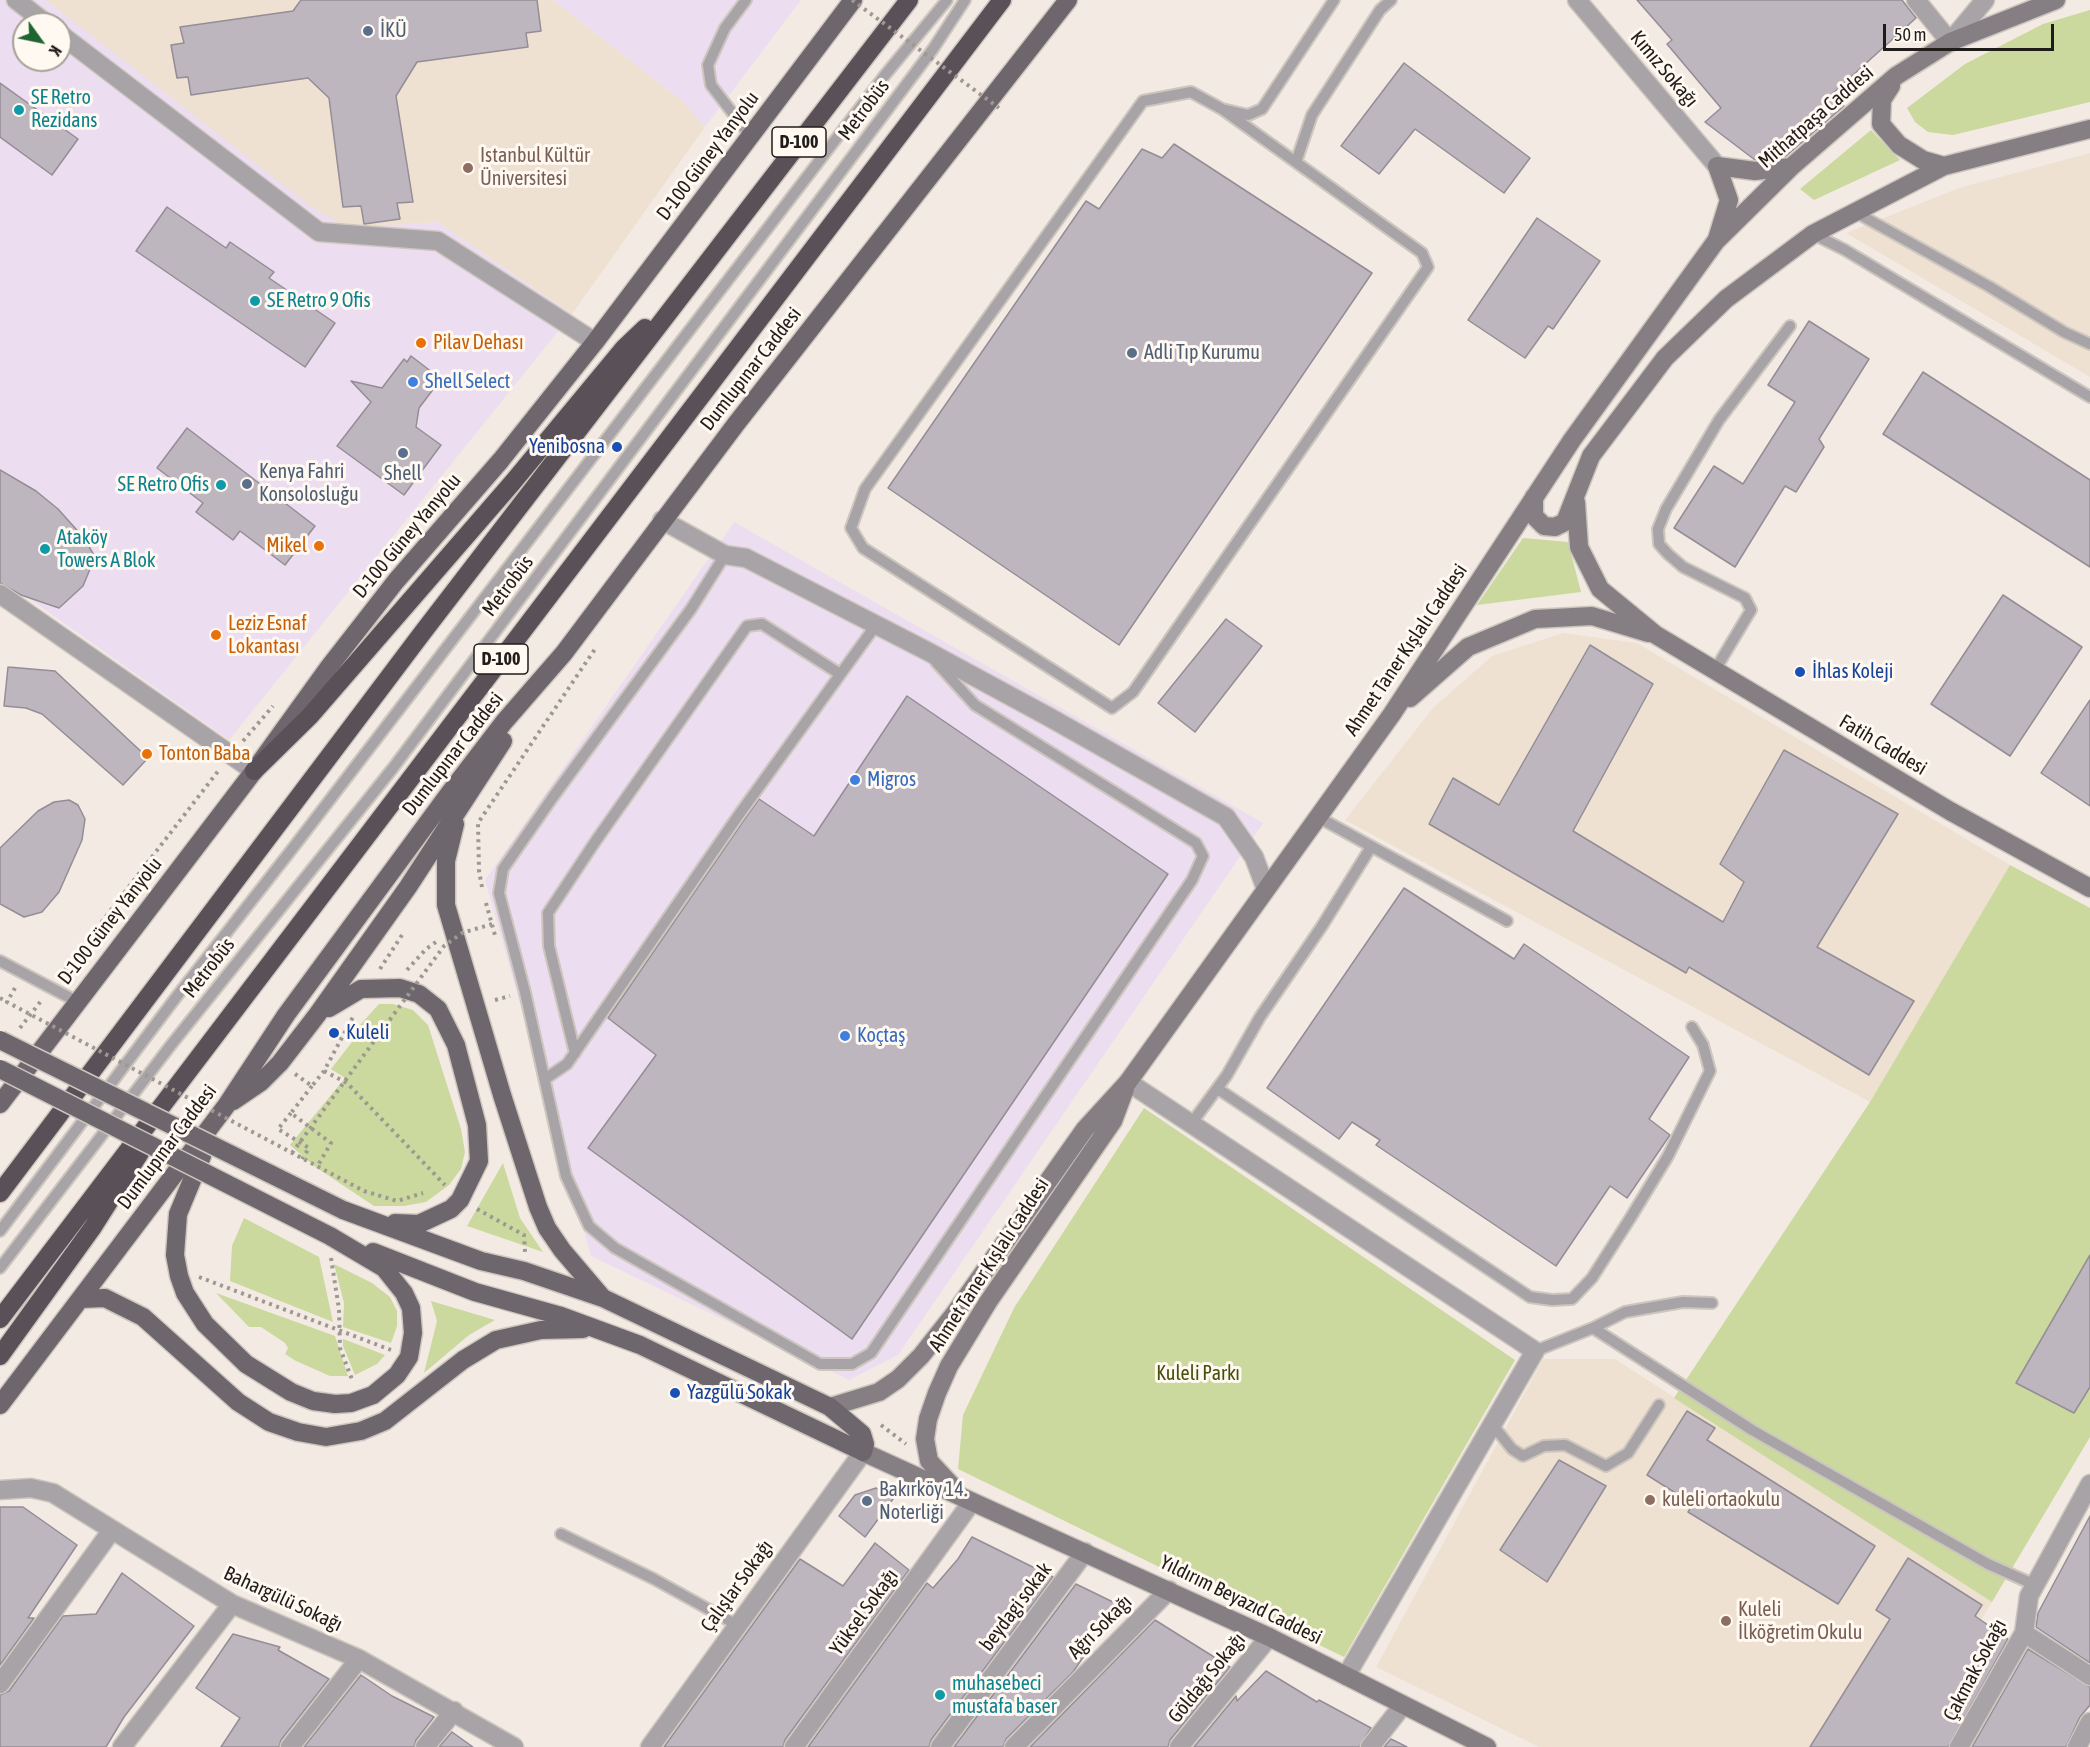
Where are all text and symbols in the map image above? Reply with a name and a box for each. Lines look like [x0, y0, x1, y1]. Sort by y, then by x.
north arrow [12, 12, 72, 72]
scale bar [1886, 12, 2057, 50]
place label: İKÜ [380, 19, 407, 43]
marker: İKÜ [361, 24, 375, 38]
text: 50 m [1894, 24, 1926, 45]
street label: Kımız Sokağı [1625, 26, 1703, 112]
text: K [46, 43, 65, 59]
street label: Mithatpaşa Caddesi [1754, 61, 1878, 173]
street label: Metrobüs [833, 75, 895, 145]
place label: SE Retro Rezidans [31, 86, 97, 133]
street label: D-100 Güney Yanyolu [652, 87, 764, 225]
marker: SE Retro Rezidans [12, 103, 26, 117]
road number: D-100 [772, 127, 826, 157]
place label: Istanbul Kültür Üniversitesi [480, 144, 590, 191]
marker: Istanbul Kültür Üniversitesi [461, 161, 475, 175]
place label: SE Retro 9 Ofis [267, 289, 371, 313]
marker: SE Retro 9 Ofis [248, 294, 262, 308]
street label: Dumlupınar Caddesi [695, 303, 807, 435]
place label: Pilav Dehası [433, 331, 524, 355]
marker: Pilav Dehası [414, 336, 428, 350]
place label: Adli Tıp Kurumu [1144, 341, 1260, 365]
marker: Adli Tıp Kurumu [1125, 346, 1139, 360]
place label: Shell Select [425, 370, 510, 394]
marker: Shell Select [406, 375, 420, 389]
place label: Yenibosna [529, 435, 605, 459]
marker: Yenibosna [610, 440, 624, 454]
marker: Shell [396, 446, 410, 460]
place label: Kenya Fahri Konsolosluğu [259, 460, 359, 507]
place label: Shell [384, 462, 422, 486]
street label: D-100 Güney Yanyolu [348, 469, 466, 603]
place label: SE Retro Ofis [118, 473, 209, 497]
marker: Kenya Fahri Konsolosluğu [240, 477, 254, 491]
marker: SE Retro Ofis [214, 478, 228, 492]
place label: Ataköy Towers A Blok [57, 526, 156, 573]
place label: Mikel [266, 534, 307, 558]
marker: Mikel [312, 539, 326, 553]
marker: Ataköy Towers A Blok [38, 542, 52, 556]
street label: Metrobüs [477, 551, 539, 621]
street label: Ahmet Taner Kışlalı Caddesi [1339, 559, 1473, 741]
place label: Leziz Esnaf Lokantası [228, 612, 307, 659]
marker: Leziz Esnaf Lokantası [209, 628, 223, 642]
road number: D-100 [474, 644, 528, 674]
place label: İhlas Koleji [1812, 660, 1893, 684]
marker: İhlas Koleji [1793, 665, 1807, 679]
street label: Dumlupınar Caddesi [397, 688, 509, 820]
street label: Fatih Caddesi [1835, 710, 1931, 780]
place label: Tonton Baba [159, 742, 251, 766]
marker: Tonton Baba [140, 747, 154, 761]
place label: Migros [867, 768, 916, 792]
marker: Migros [848, 773, 862, 787]
street label: D-100 Güney Yanyolu [53, 853, 167, 989]
street label: Metrobüs [178, 933, 240, 1003]
place label: Kuleli [346, 1021, 389, 1045]
place label: Koçtaş [857, 1024, 905, 1048]
marker: Kuleli [327, 1026, 341, 1040]
marker: Koçtaş [838, 1029, 852, 1043]
street label: Dumlupınar Caddesi [112, 1080, 222, 1214]
street label: Ahmet Taner Kışlalı Caddesi [924, 1174, 1054, 1356]
park label: Kuleli Parkı [1156, 1362, 1240, 1386]
place label: Yazgülü Sokak [687, 1381, 792, 1405]
marker: Yazgülü Sokak [668, 1386, 682, 1400]
place label: Bakırköy 14. Noterliği [879, 1478, 967, 1525]
place label: kuleli ortaokulu [1662, 1488, 1780, 1512]
marker: kuleli ortaokulu [1643, 1493, 1657, 1507]
marker: Bakırköy 14. Noterliği [860, 1494, 874, 1508]
street label: Çalışlar Sokağı [696, 1535, 778, 1637]
street label: Yıldırım Beyazıd Caddesi [1156, 1550, 1326, 1650]
street label: beydagi sokak [975, 1558, 1057, 1656]
street label: Bahargülü Sokağı [220, 1561, 346, 1637]
street label: Yüksel Sokağı [825, 1564, 903, 1660]
street label: Ağrı Sokağı [1063, 1590, 1137, 1664]
place label: Kuleli İlköğretim Okulu [1738, 1598, 1862, 1645]
marker: Kuleli İlköğretim Okulu [1719, 1614, 1733, 1628]
street label: Çakmak Sokağı [1938, 1615, 2012, 1725]
street label: Göldağı Sokağı [1163, 1628, 1251, 1728]
place label: muhasebeci mustafa baser [952, 1672, 1057, 1719]
marker: muhasebeci mustafa baser [933, 1688, 947, 1702]

